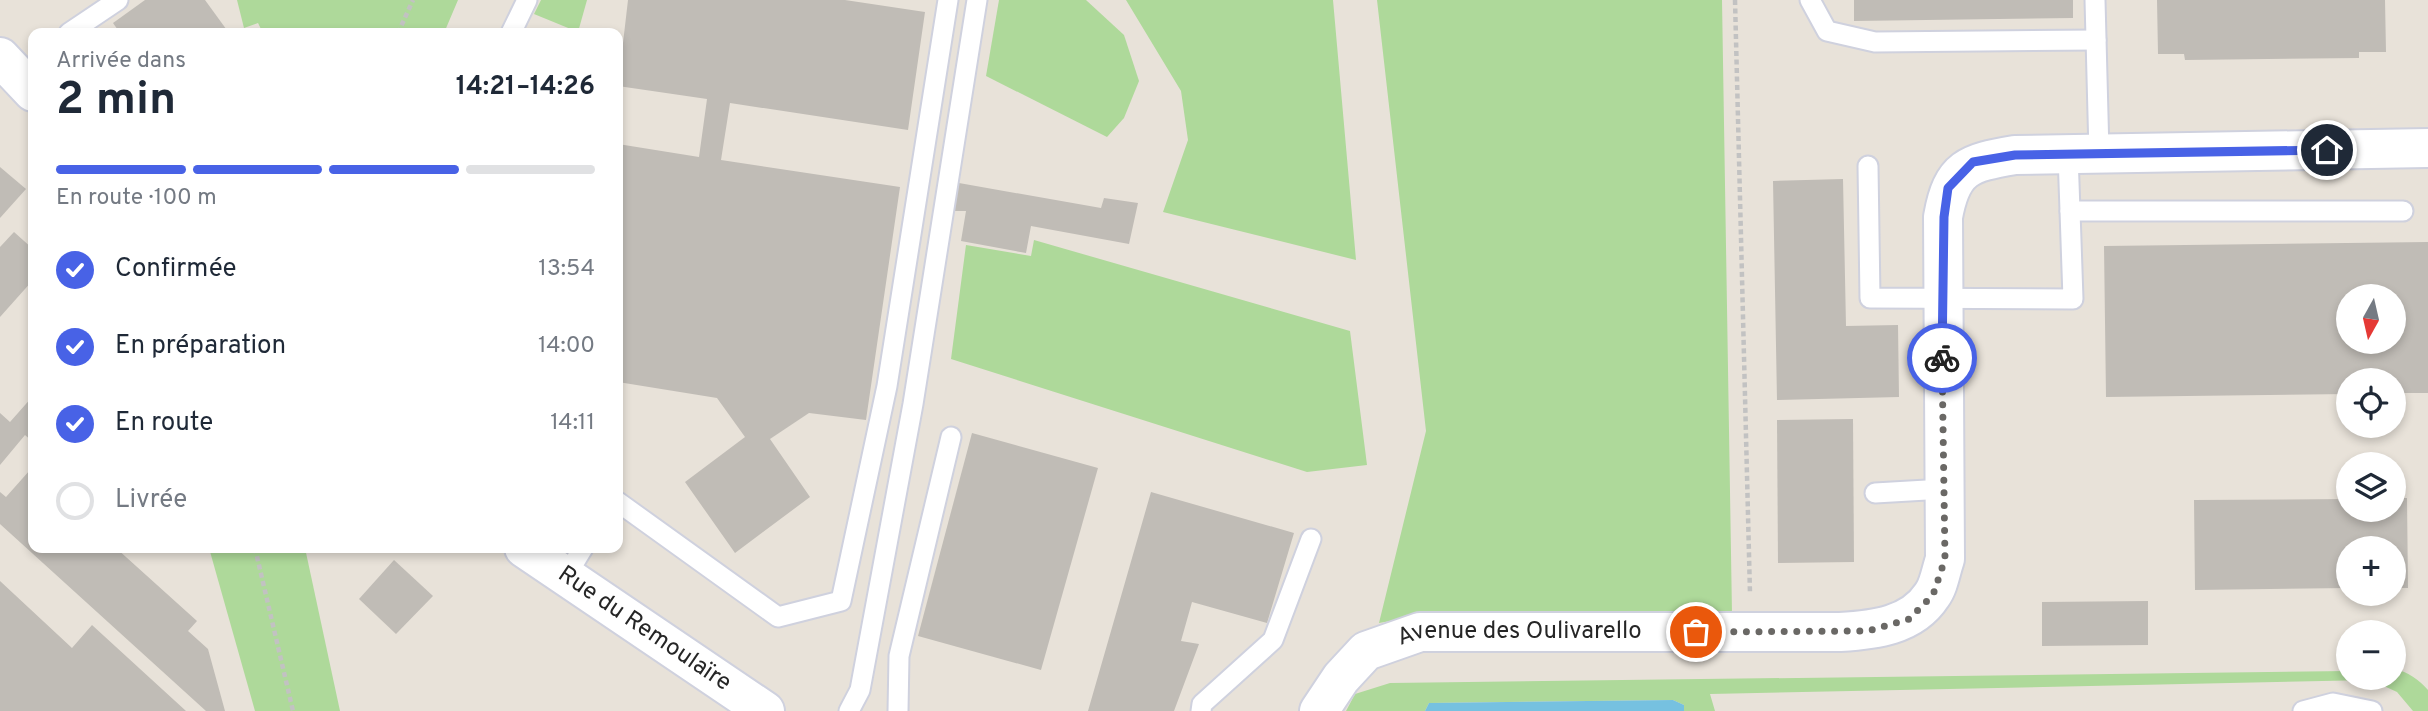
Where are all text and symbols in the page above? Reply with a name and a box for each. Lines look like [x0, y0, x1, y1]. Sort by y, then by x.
text: Arrivée dans [56, 47, 186, 76]
text: 14:21–14:26 [456, 71, 595, 104]
text: 2 min [56, 72, 176, 131]
pin [2297, 120, 2357, 180]
icon: home [2308, 131, 2346, 169]
text: En route · 100 m [56, 184, 217, 213]
icon: check [56, 251, 94, 289]
text: Confirmée [115, 253, 237, 286]
text: 13:54 [538, 255, 595, 284]
north arrow [2336, 284, 2406, 354]
map controls [2336, 284, 2406, 690]
courier [1907, 323, 1977, 393]
icon: check [56, 328, 94, 366]
text: En préparation [115, 330, 286, 363]
text: 14:00 [538, 332, 595, 361]
icon: bike [1923, 339, 1961, 377]
button: locate [2336, 368, 2406, 438]
icon: check [56, 405, 94, 443]
text: En route [115, 407, 213, 440]
text: 14:11 [550, 409, 595, 438]
button: layers [2336, 452, 2406, 522]
text: Livrée [115, 484, 187, 517]
button: + [2336, 536, 2406, 606]
street label: Rue du Remoulaïre [552, 560, 737, 699]
pin [1666, 602, 1726, 662]
icon: bag [1677, 613, 1715, 651]
street label: Avenue des Oulivarello [1393, 616, 1642, 654]
button: − [2336, 620, 2406, 690]

